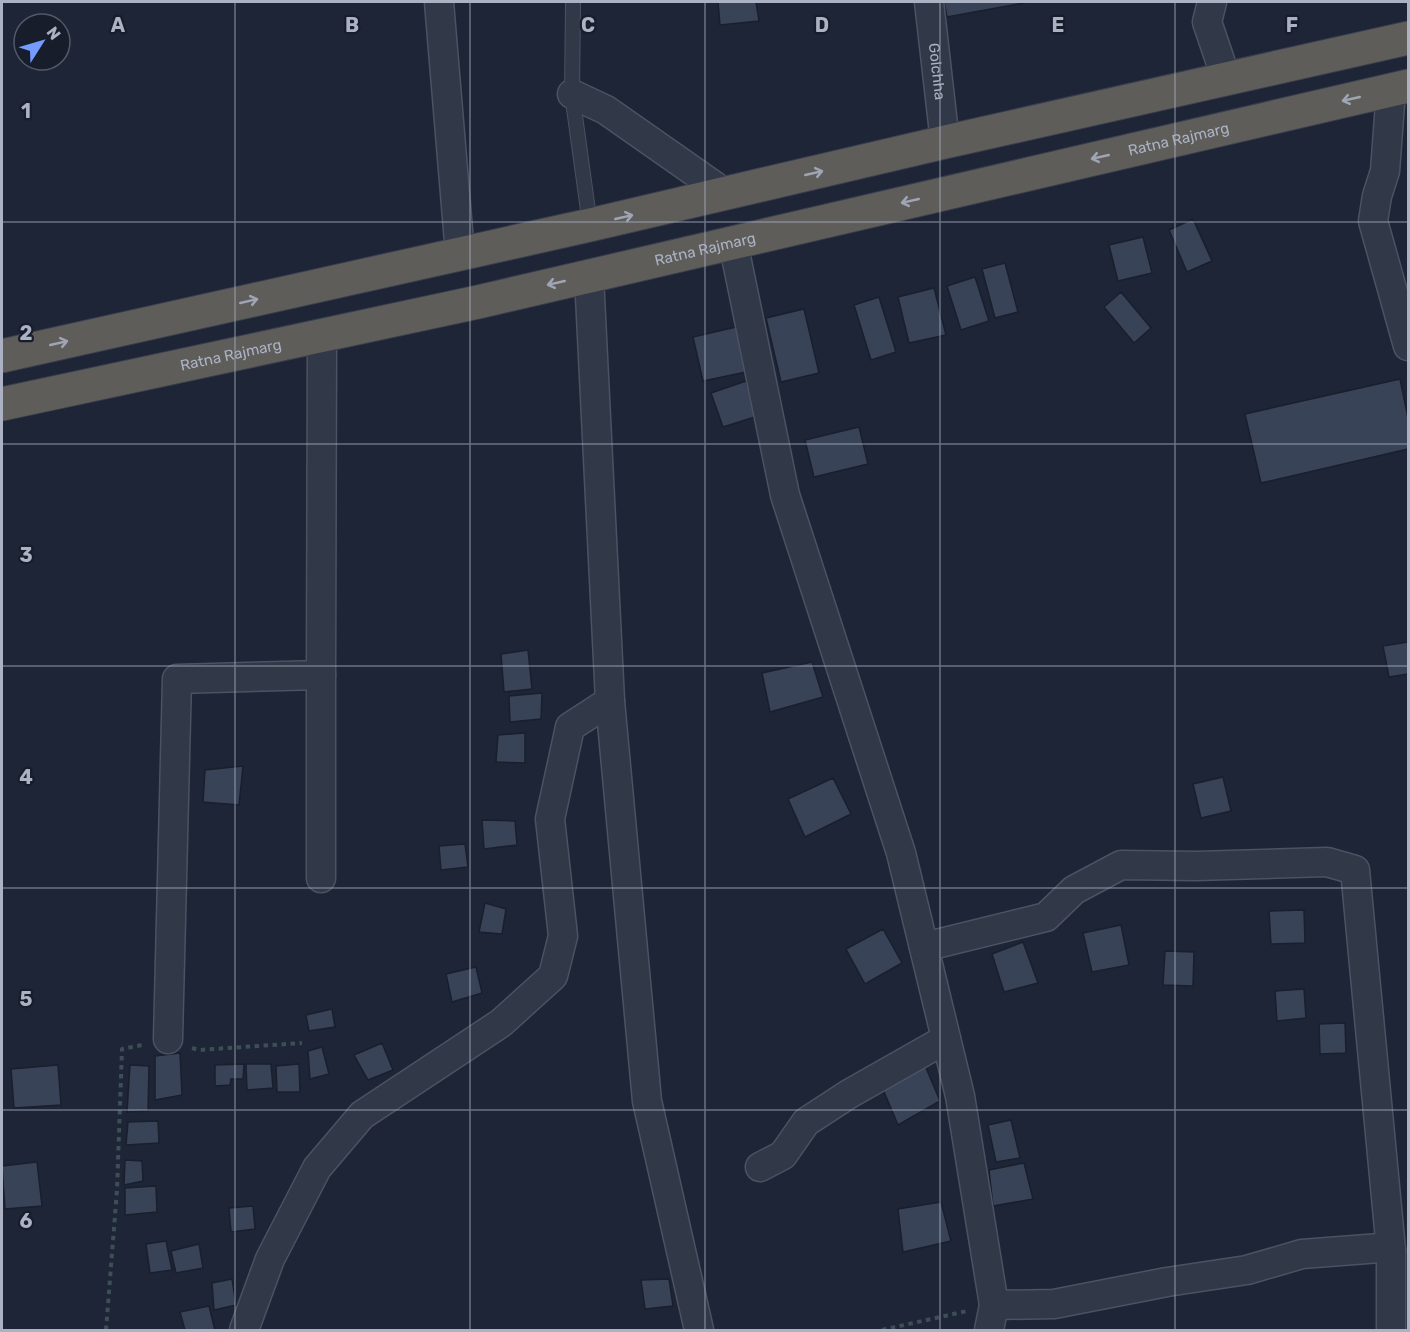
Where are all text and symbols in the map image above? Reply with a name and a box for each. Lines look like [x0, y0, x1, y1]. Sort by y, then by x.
north arrow [12, 12, 72, 72]
text: A [111, 13, 126, 37]
text: B [345, 13, 359, 37]
text: C [581, 13, 595, 37]
text: D [815, 13, 829, 37]
text: E [1052, 13, 1064, 37]
text: F [1286, 13, 1298, 37]
text: N [43, 23, 65, 44]
street label: Golchha [925, 42, 949, 101]
one-way arrow [1342, 94, 1361, 106]
text: 1 [21, 99, 31, 123]
street label: Ratna Rajmarg [1126, 119, 1231, 160]
one-way arrow [1091, 152, 1110, 164]
one-way arrow [804, 167, 823, 179]
one-way arrow [901, 196, 920, 208]
one-way arrow [614, 211, 633, 223]
street label: Ratna Rajmarg [653, 229, 757, 270]
one-way arrow [547, 278, 566, 290]
one-way arrow [239, 295, 258, 306]
text: 2 [20, 321, 33, 345]
street label: Ratna Rajmarg [178, 335, 283, 375]
one-way arrow [48, 337, 68, 348]
text: 3 [19, 543, 33, 567]
text: 4 [19, 765, 33, 789]
text: 5 [20, 987, 33, 1011]
text: 6 [19, 1209, 33, 1233]

